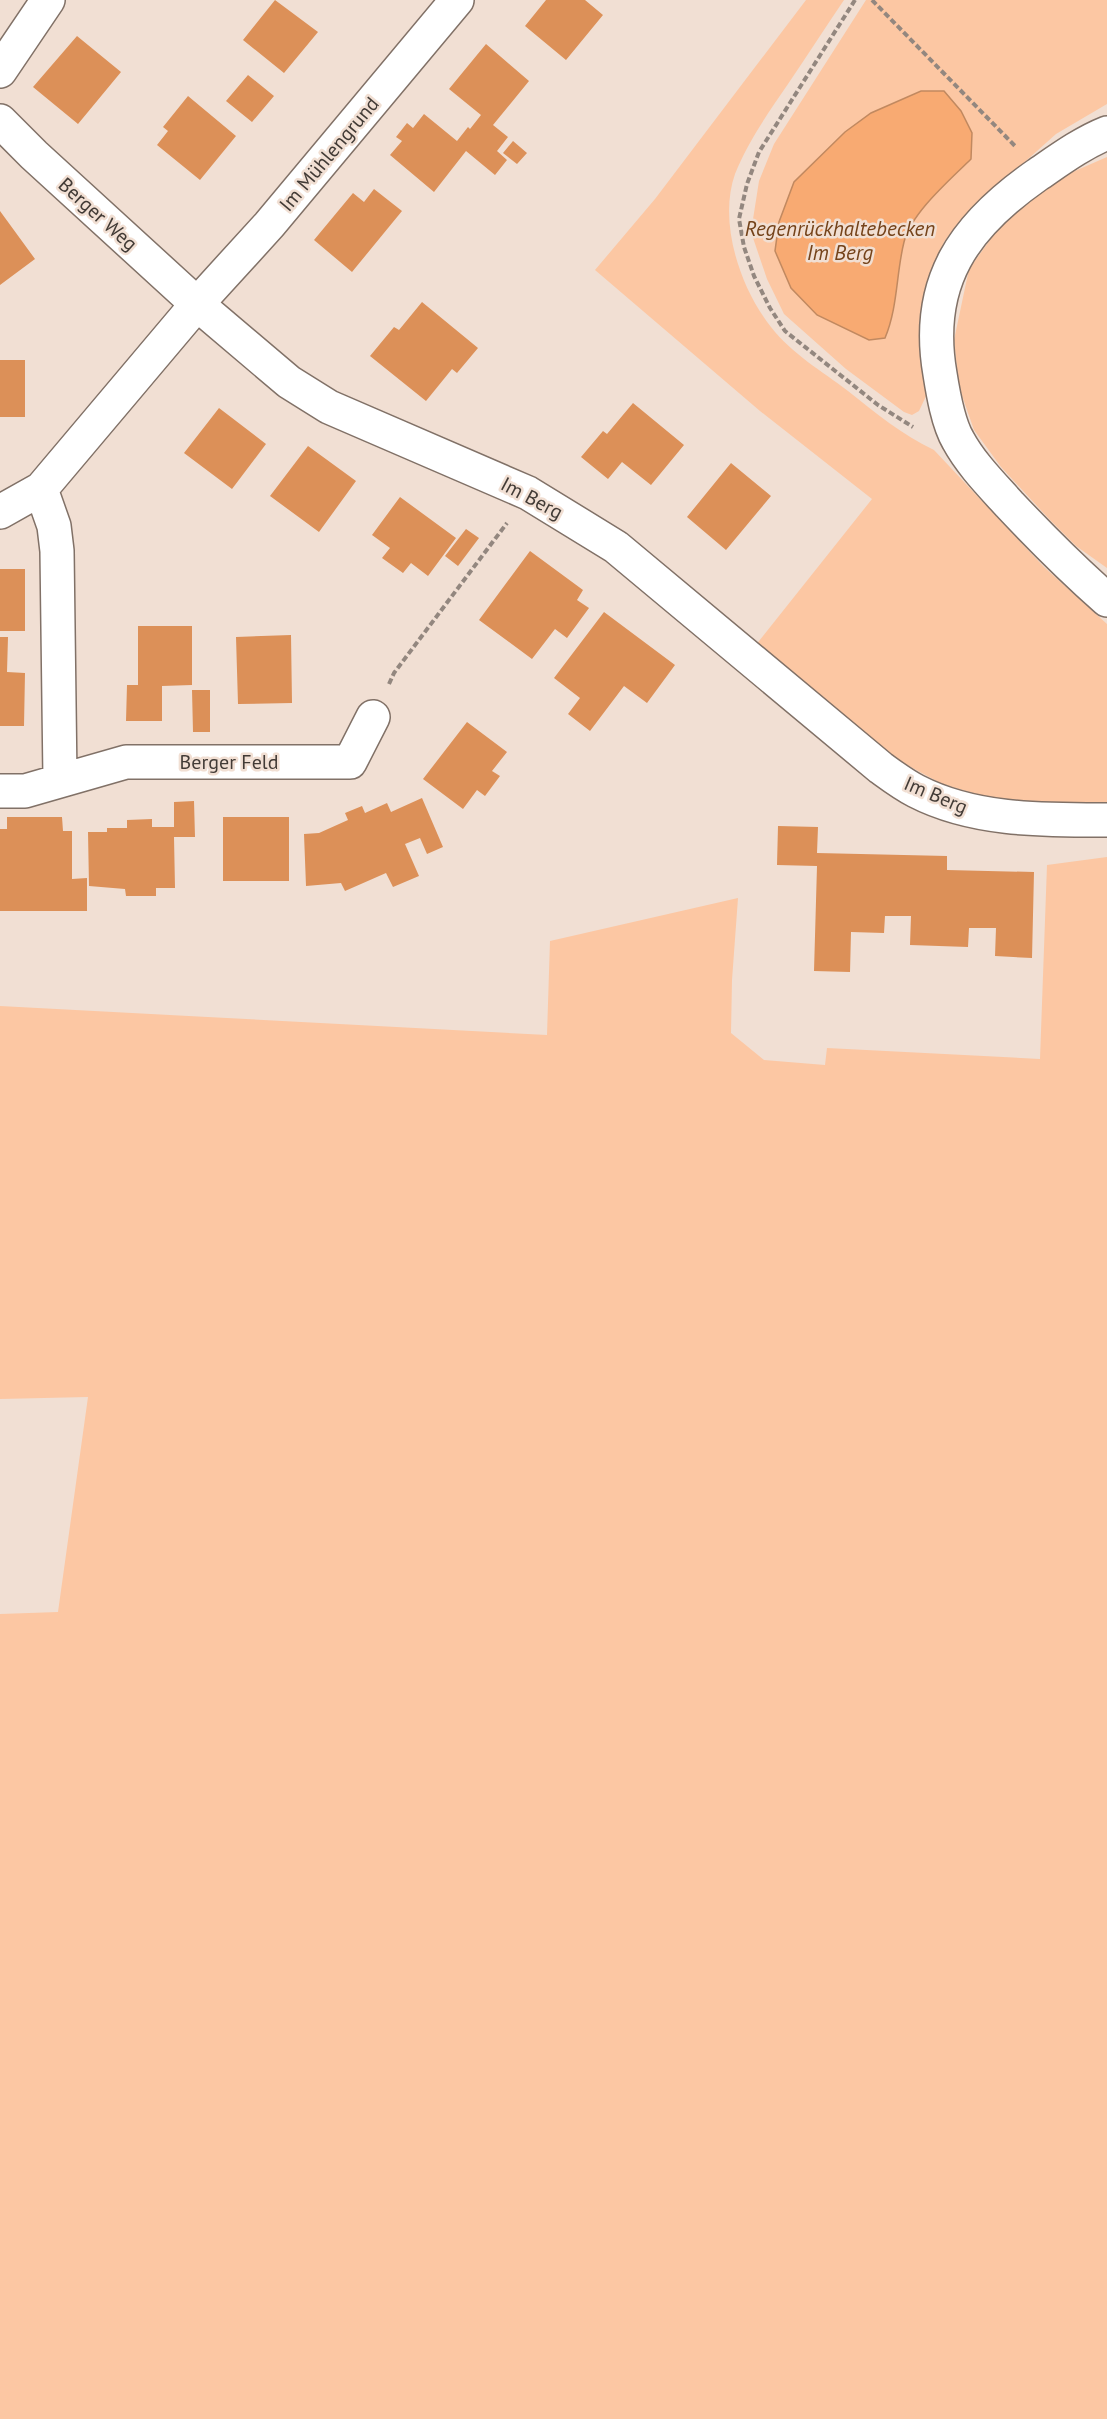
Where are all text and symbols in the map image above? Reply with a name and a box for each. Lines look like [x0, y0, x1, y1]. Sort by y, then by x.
street label: Im Mühlengrund [273, 91, 385, 217]
street label: Berger Weg [53, 172, 143, 256]
water label: Regenrückhaltebecken Im Berg [745, 215, 935, 266]
street label: Im Berg [496, 471, 568, 525]
street label: Berger Feld [180, 749, 278, 775]
street label: Im Berg [900, 770, 972, 820]

